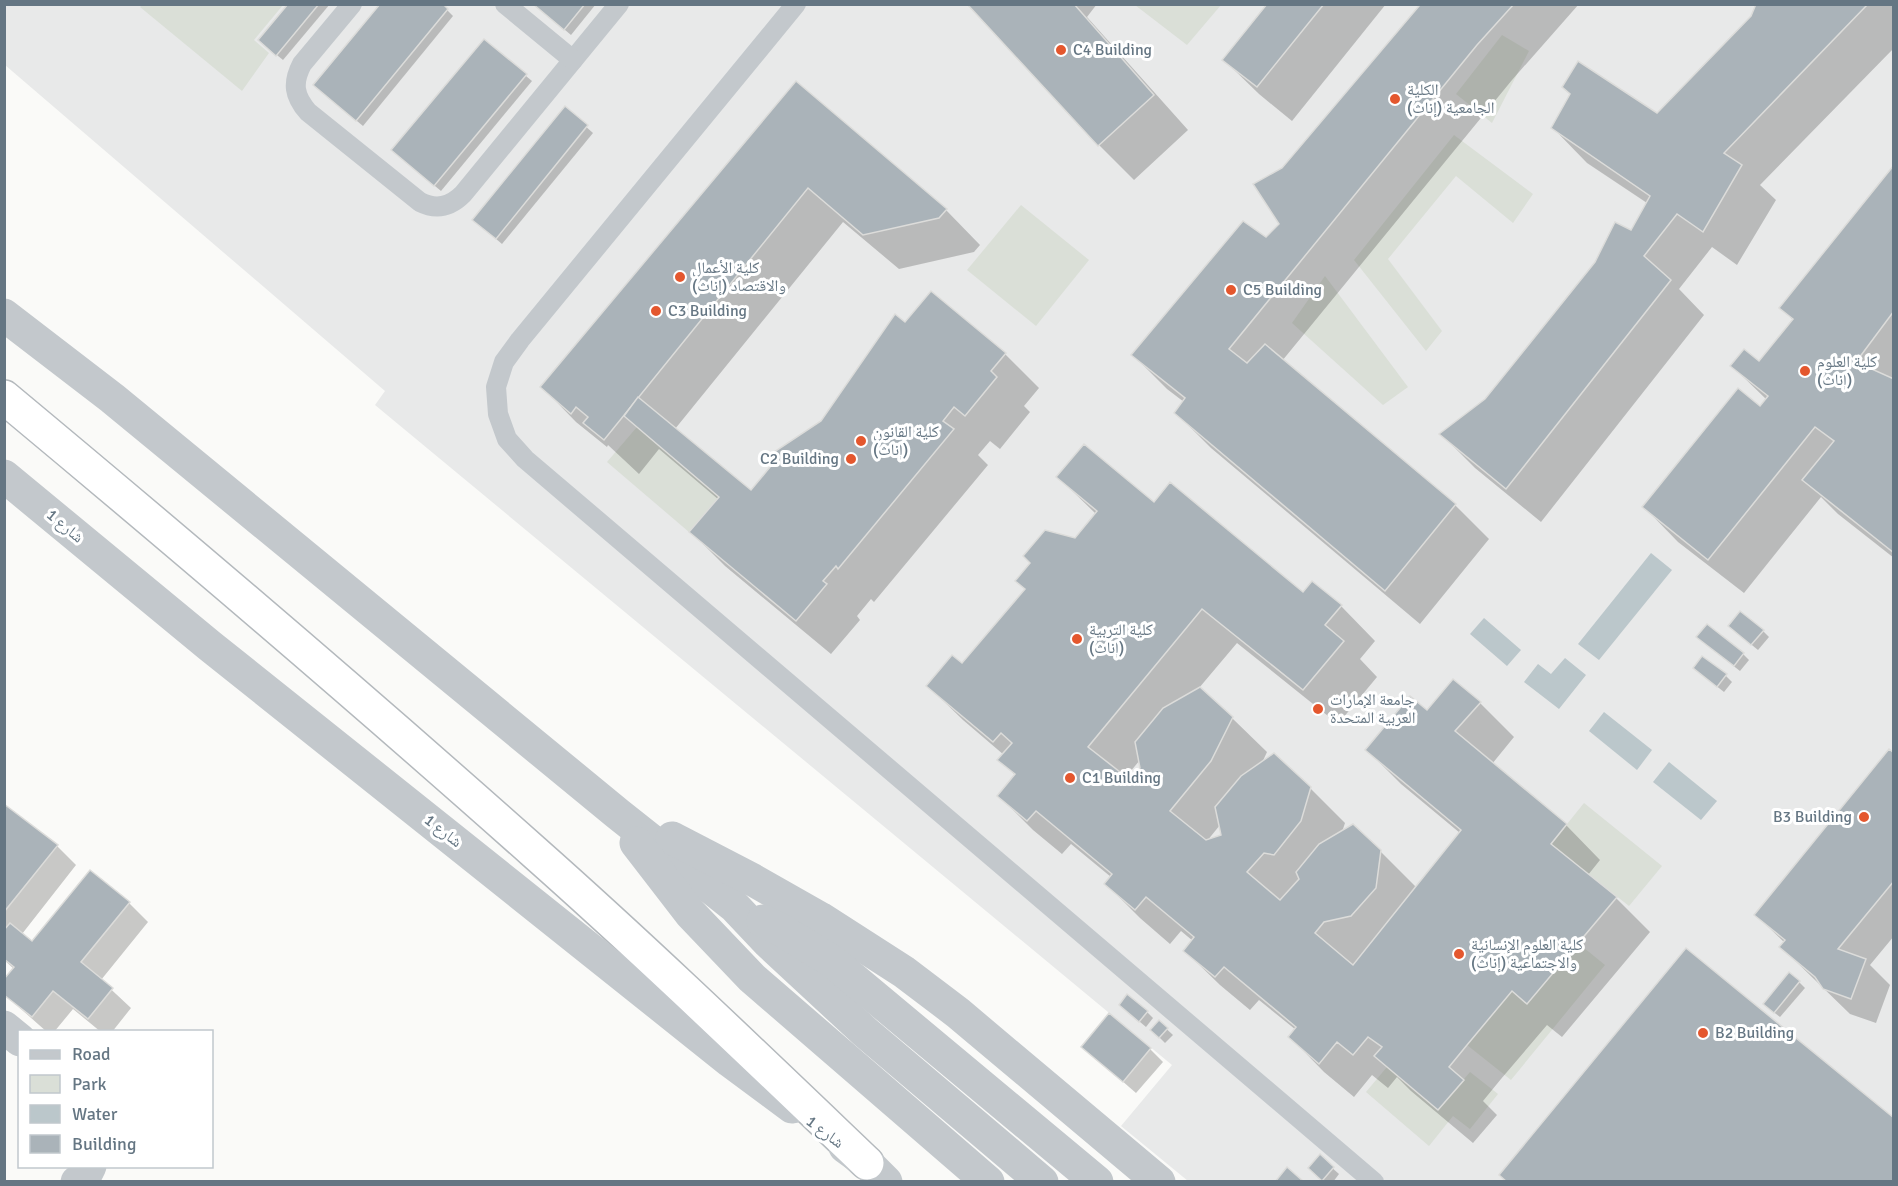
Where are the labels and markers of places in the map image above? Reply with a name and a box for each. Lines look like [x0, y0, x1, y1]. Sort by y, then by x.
place label: C4 Building [1073, 40, 1152, 60]
marker: C4 Building [1054, 43, 1068, 57]
place label: الكلية الجامعية (إناث) [1407, 80, 1495, 118]
marker: الكلية الجامعية (إناث) [1388, 92, 1402, 106]
place label: كلية الأعمال والاقتصاد (إناث) [692, 258, 786, 296]
marker: كلية الأعمال والاقتصاد (إناث) [673, 270, 687, 284]
place label: C5 Building [1243, 280, 1322, 300]
marker: C5 Building [1224, 283, 1238, 297]
place label: C3 Building [668, 301, 747, 321]
marker: C3 Building [649, 304, 663, 318]
place label: كلية العلوم (إناث) [1817, 352, 1877, 390]
marker: كلية العلوم (إناث) [1798, 364, 1812, 378]
place label: كلية القانون (إناث) [873, 422, 939, 460]
marker: كلية القانون (إناث) [854, 434, 868, 448]
place label: C2 Building [760, 449, 839, 469]
marker: C2 Building [844, 452, 858, 466]
place label: كلية التربية (إناث) [1089, 620, 1153, 658]
marker: كلية التربية (إناث) [1070, 632, 1084, 646]
place label: جامعة الإمارات العربية المتحدة [1330, 690, 1416, 728]
marker: جامعة الإمارات العربية المتحدة [1311, 702, 1325, 716]
place label: C1 Building [1082, 768, 1161, 788]
marker: C1 Building [1063, 771, 1077, 785]
place label: B3 Building [1773, 807, 1852, 827]
marker: B3 Building [1857, 810, 1871, 824]
place label: كلية العلوم الإنسانية والاجتماعية (إناث) [1471, 935, 1584, 973]
marker: كلية العلوم الإنسانية والاجتماعية (إناث) [1452, 947, 1466, 961]
place label: B2 Building [1715, 1023, 1794, 1043]
marker: B2 Building [1696, 1026, 1710, 1040]

